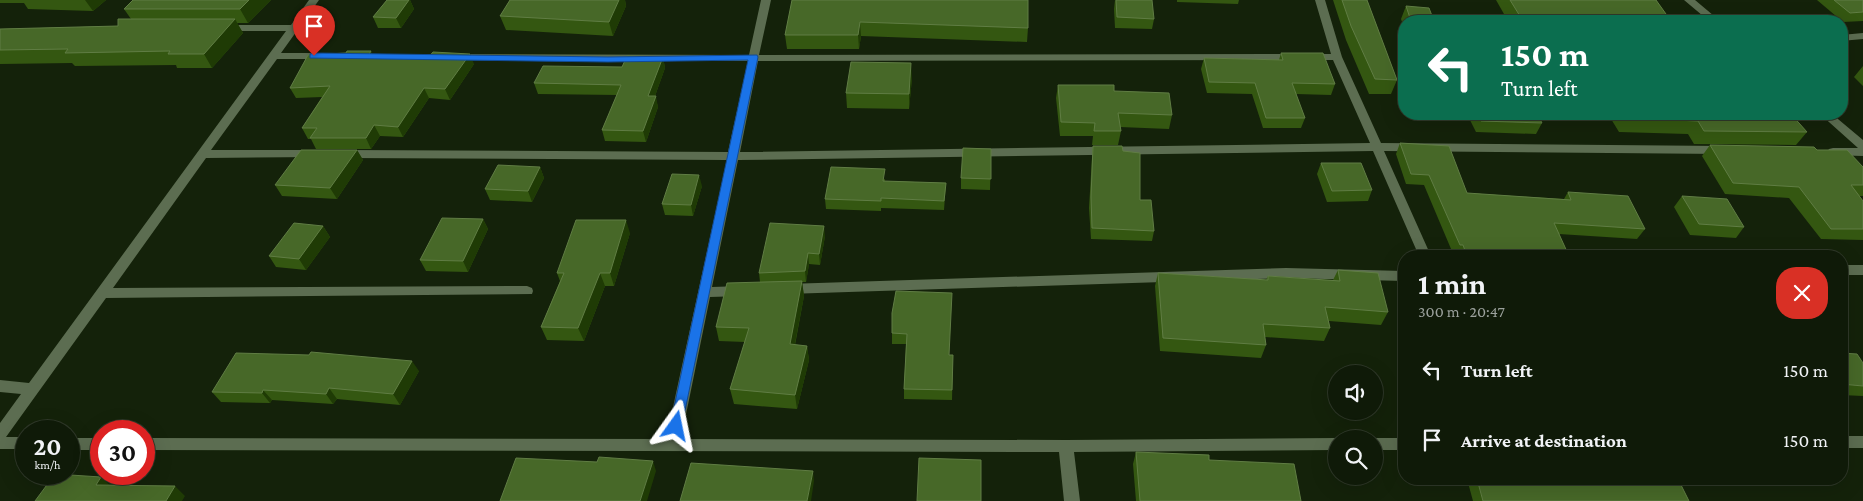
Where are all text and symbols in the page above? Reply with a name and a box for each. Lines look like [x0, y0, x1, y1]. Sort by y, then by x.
pin [293, 5, 335, 56]
icon: arrive [300, 12, 328, 40]
icon: left [1418, 35, 1483, 100]
text: 150 m [1501, 35, 1589, 74]
text: Turn left [1501, 76, 1578, 101]
text: 1 min [1418, 267, 1486, 300]
button: close [1776, 267, 1828, 319]
text: 300 m · 20:47 [1418, 303, 1505, 320]
icon: left [1418, 356, 1446, 384]
text: Turn left [1461, 360, 1533, 381]
text: 150 m [1783, 360, 1828, 381]
map controls [1328, 365, 1383, 485]
button: sound [1328, 365, 1383, 420]
position arrow [649, 399, 701, 451]
speed limit sign: 30 [90, 420, 155, 485]
icon: arrive [1418, 426, 1446, 454]
button: search [1328, 430, 1383, 485]
text: Arrive at destination [1461, 430, 1627, 451]
text: 150 m [1783, 430, 1828, 451]
text: 20 [34, 433, 61, 460]
text: km/h [35, 458, 60, 472]

